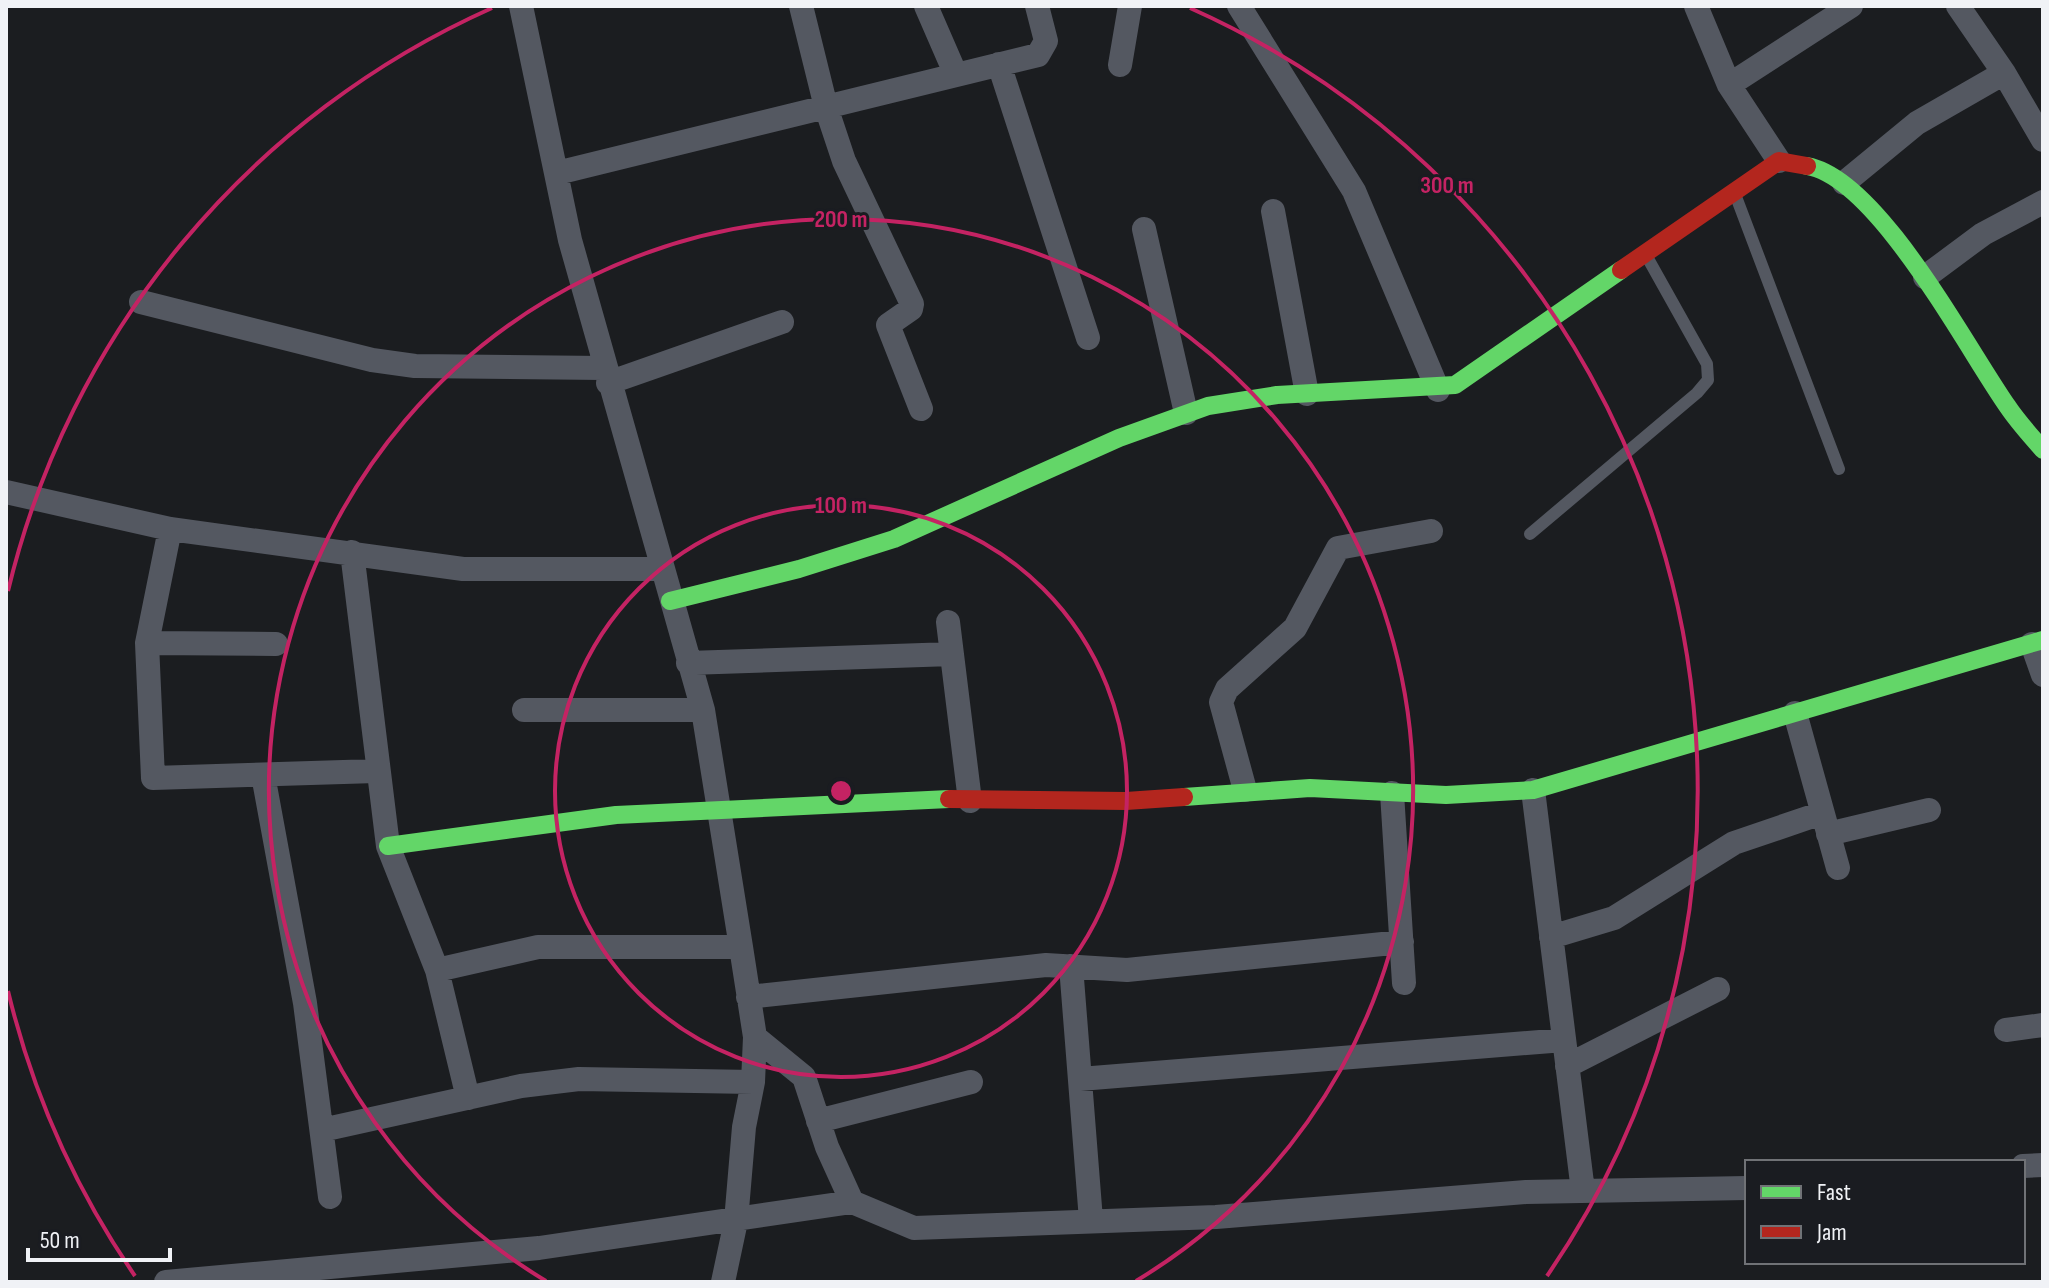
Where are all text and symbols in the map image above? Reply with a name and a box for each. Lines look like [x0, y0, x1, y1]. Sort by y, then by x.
text: 300 m [1420, 171, 1474, 200]
text: 200 m [814, 205, 868, 234]
text: 100 m [815, 491, 867, 520]
centre of rings [827, 777, 855, 805]
legend [1745, 1160, 2025, 1264]
text: Fast [1817, 1178, 1851, 1207]
scale bar [28, 1212, 170, 1262]
text: Jam [1816, 1218, 1847, 1247]
text: 50 m [40, 1226, 80, 1255]

